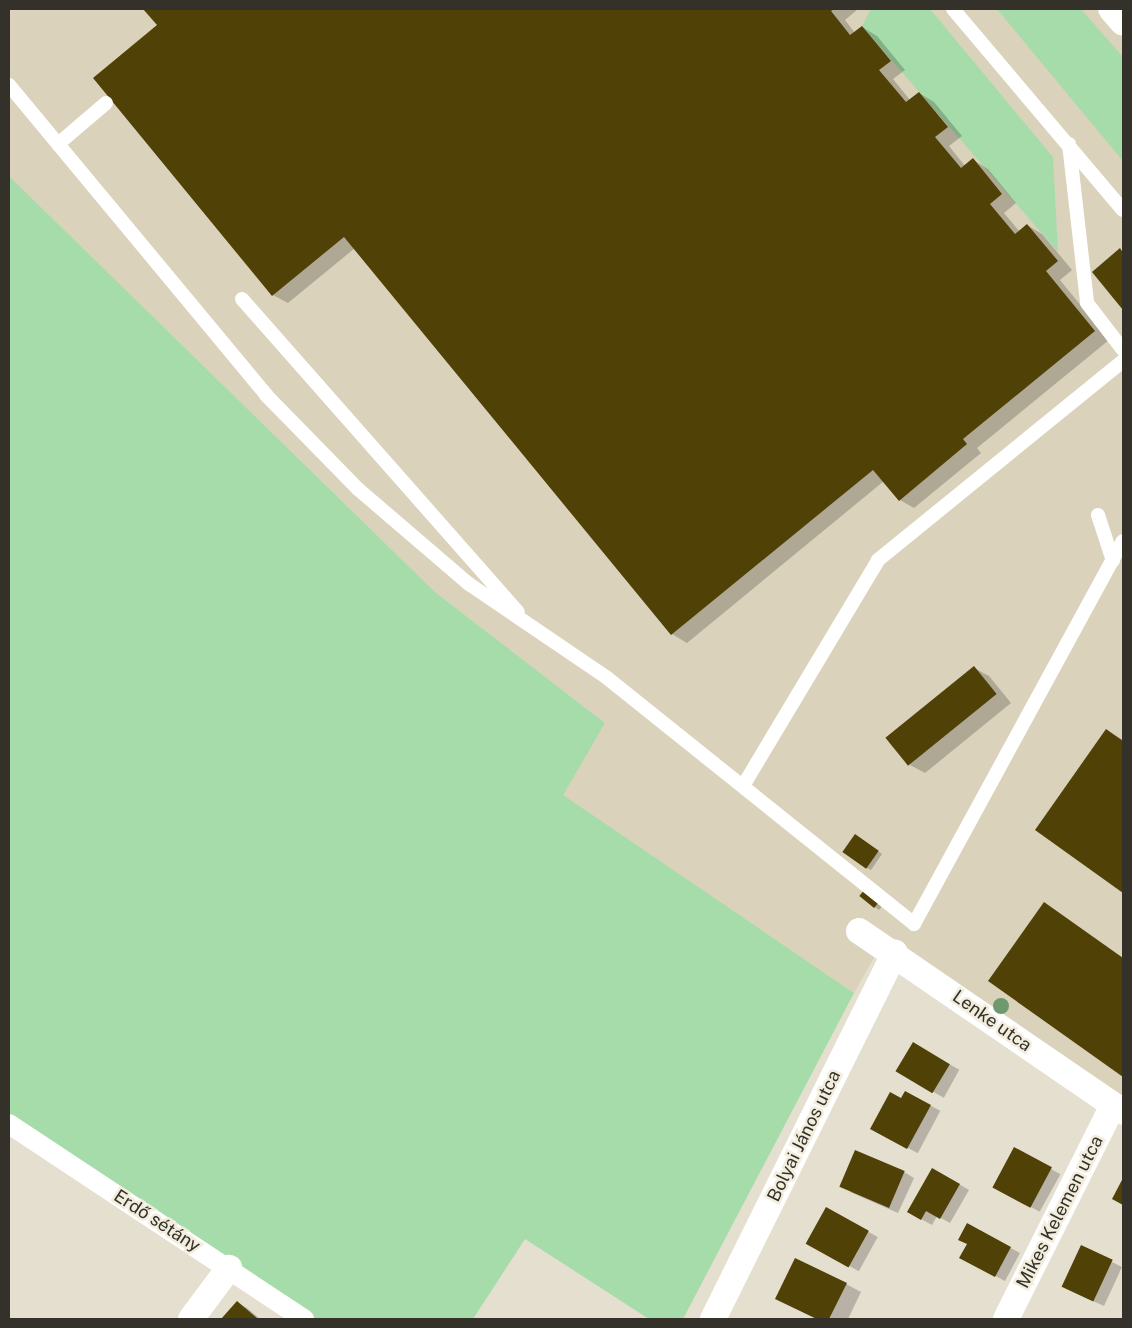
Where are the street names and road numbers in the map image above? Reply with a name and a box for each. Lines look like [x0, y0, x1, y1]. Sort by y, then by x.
street label: Lenke utca [948, 986, 1036, 1056]
street label: Bolyai János utca [763, 1067, 845, 1205]
street label: Mikes Kelemen utca [1012, 1132, 1108, 1292]
street label: Erdő sétány [110, 1185, 204, 1257]

